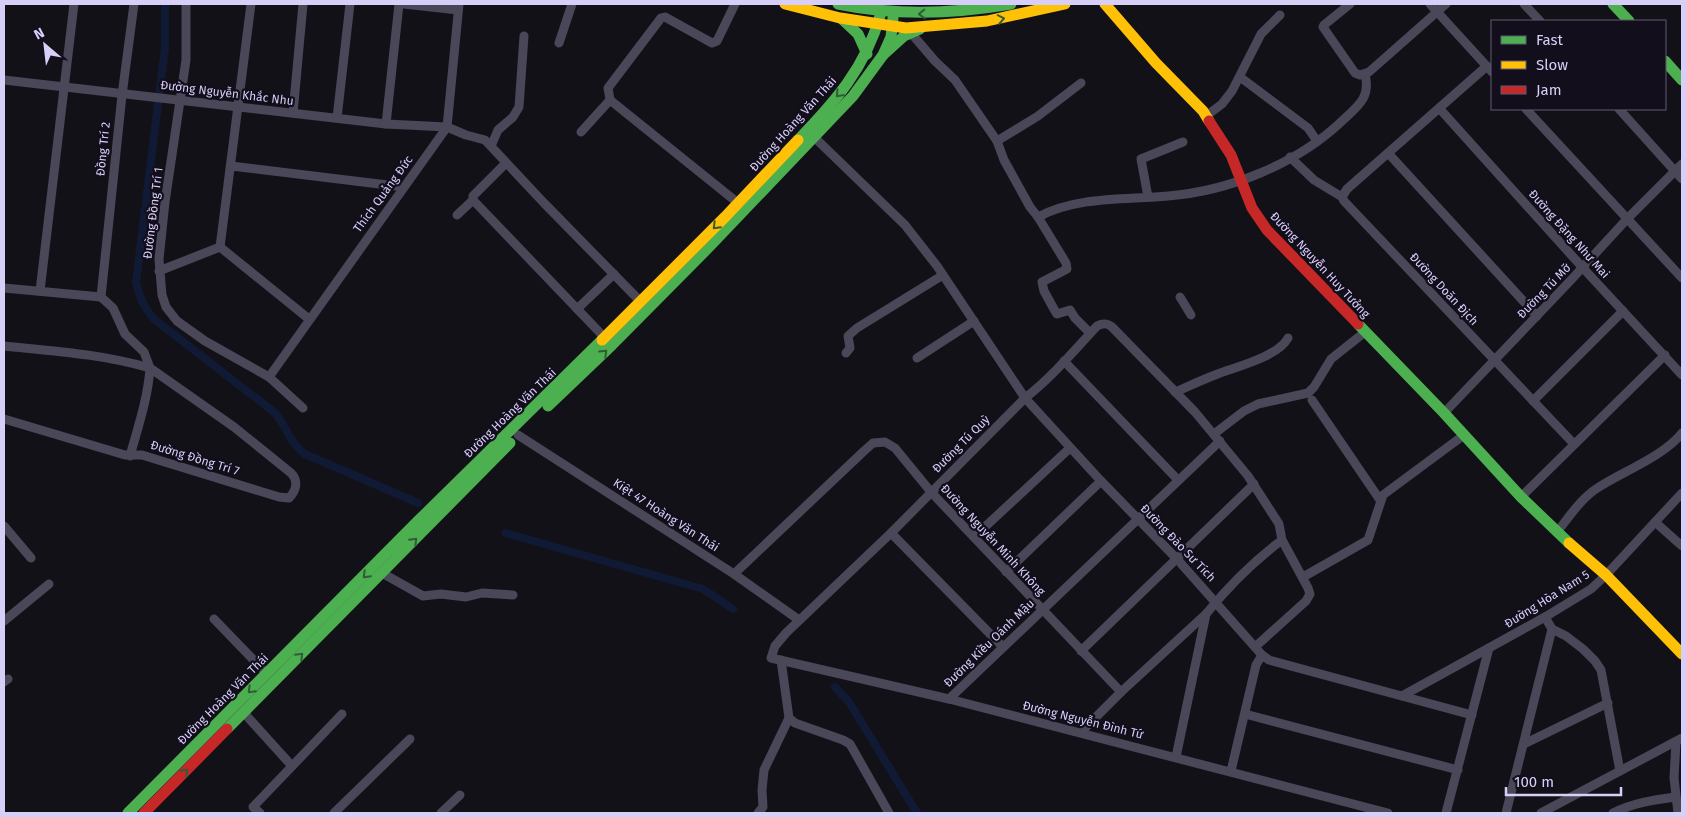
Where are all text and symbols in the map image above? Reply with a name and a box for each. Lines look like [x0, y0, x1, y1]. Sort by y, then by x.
one-way arrow [918, 8, 926, 19]
one-way arrow [997, 14, 1006, 24]
north arrow [20, 20, 70, 70]
legend [1491, 20, 1666, 110]
text: N [31, 24, 47, 44]
text: Fast [1536, 31, 1563, 49]
text: Slow [1536, 56, 1568, 74]
street label: Đường Hoàng Văn Thái [747, 74, 839, 174]
street label: Đường Nguyễn Khắc Nhu [160, 76, 295, 108]
text: Jam [1536, 81, 1562, 99]
one-way arrow [836, 89, 845, 98]
street label: Đồng Trí 2 [92, 121, 113, 177]
street label: Thích Quảng Đức [350, 153, 416, 235]
street label: Đường Đồng Trí 1 [139, 166, 166, 260]
street label: Đường Đặng Như Mai [1526, 187, 1612, 281]
street label: Đường Nguyễn Huy Tưởng [1267, 208, 1374, 321]
one-way arrow [713, 220, 722, 229]
street label: Đường Doãn Địch [1407, 250, 1481, 328]
street label: Đường Tú Mỡ [1514, 260, 1574, 321]
one-way arrow [599, 350, 608, 359]
street label: Đường Hoàng Văn Thái [461, 365, 559, 461]
street label: Đường Tú Quỳ [929, 412, 993, 476]
street label: Đường Đồng Trí 7 [149, 437, 241, 478]
street label: Kiệt 47 Hoàng Văn Thái [611, 476, 721, 554]
street label: Đường Nguyễn Minh Không [938, 481, 1049, 599]
street label: Đường Đào Sư Tích [1137, 501, 1219, 585]
one-way arrow [408, 538, 417, 547]
street label: Đường Hòa Nam 5 [1502, 567, 1592, 631]
one-way arrow [362, 569, 371, 578]
street label: Đường Kiều Oánh Mậu [940, 595, 1037, 690]
street label: Đường Hoàng Văn Thái [175, 651, 271, 747]
one-way arrow [294, 653, 303, 662]
one-way arrow [248, 685, 257, 694]
street label: Đường Nguyễn Đình Tứ [1021, 697, 1146, 742]
scale bar [1506, 764, 1621, 796]
one-way arrow [180, 769, 189, 778]
text: 100 m [1514, 773, 1554, 791]

